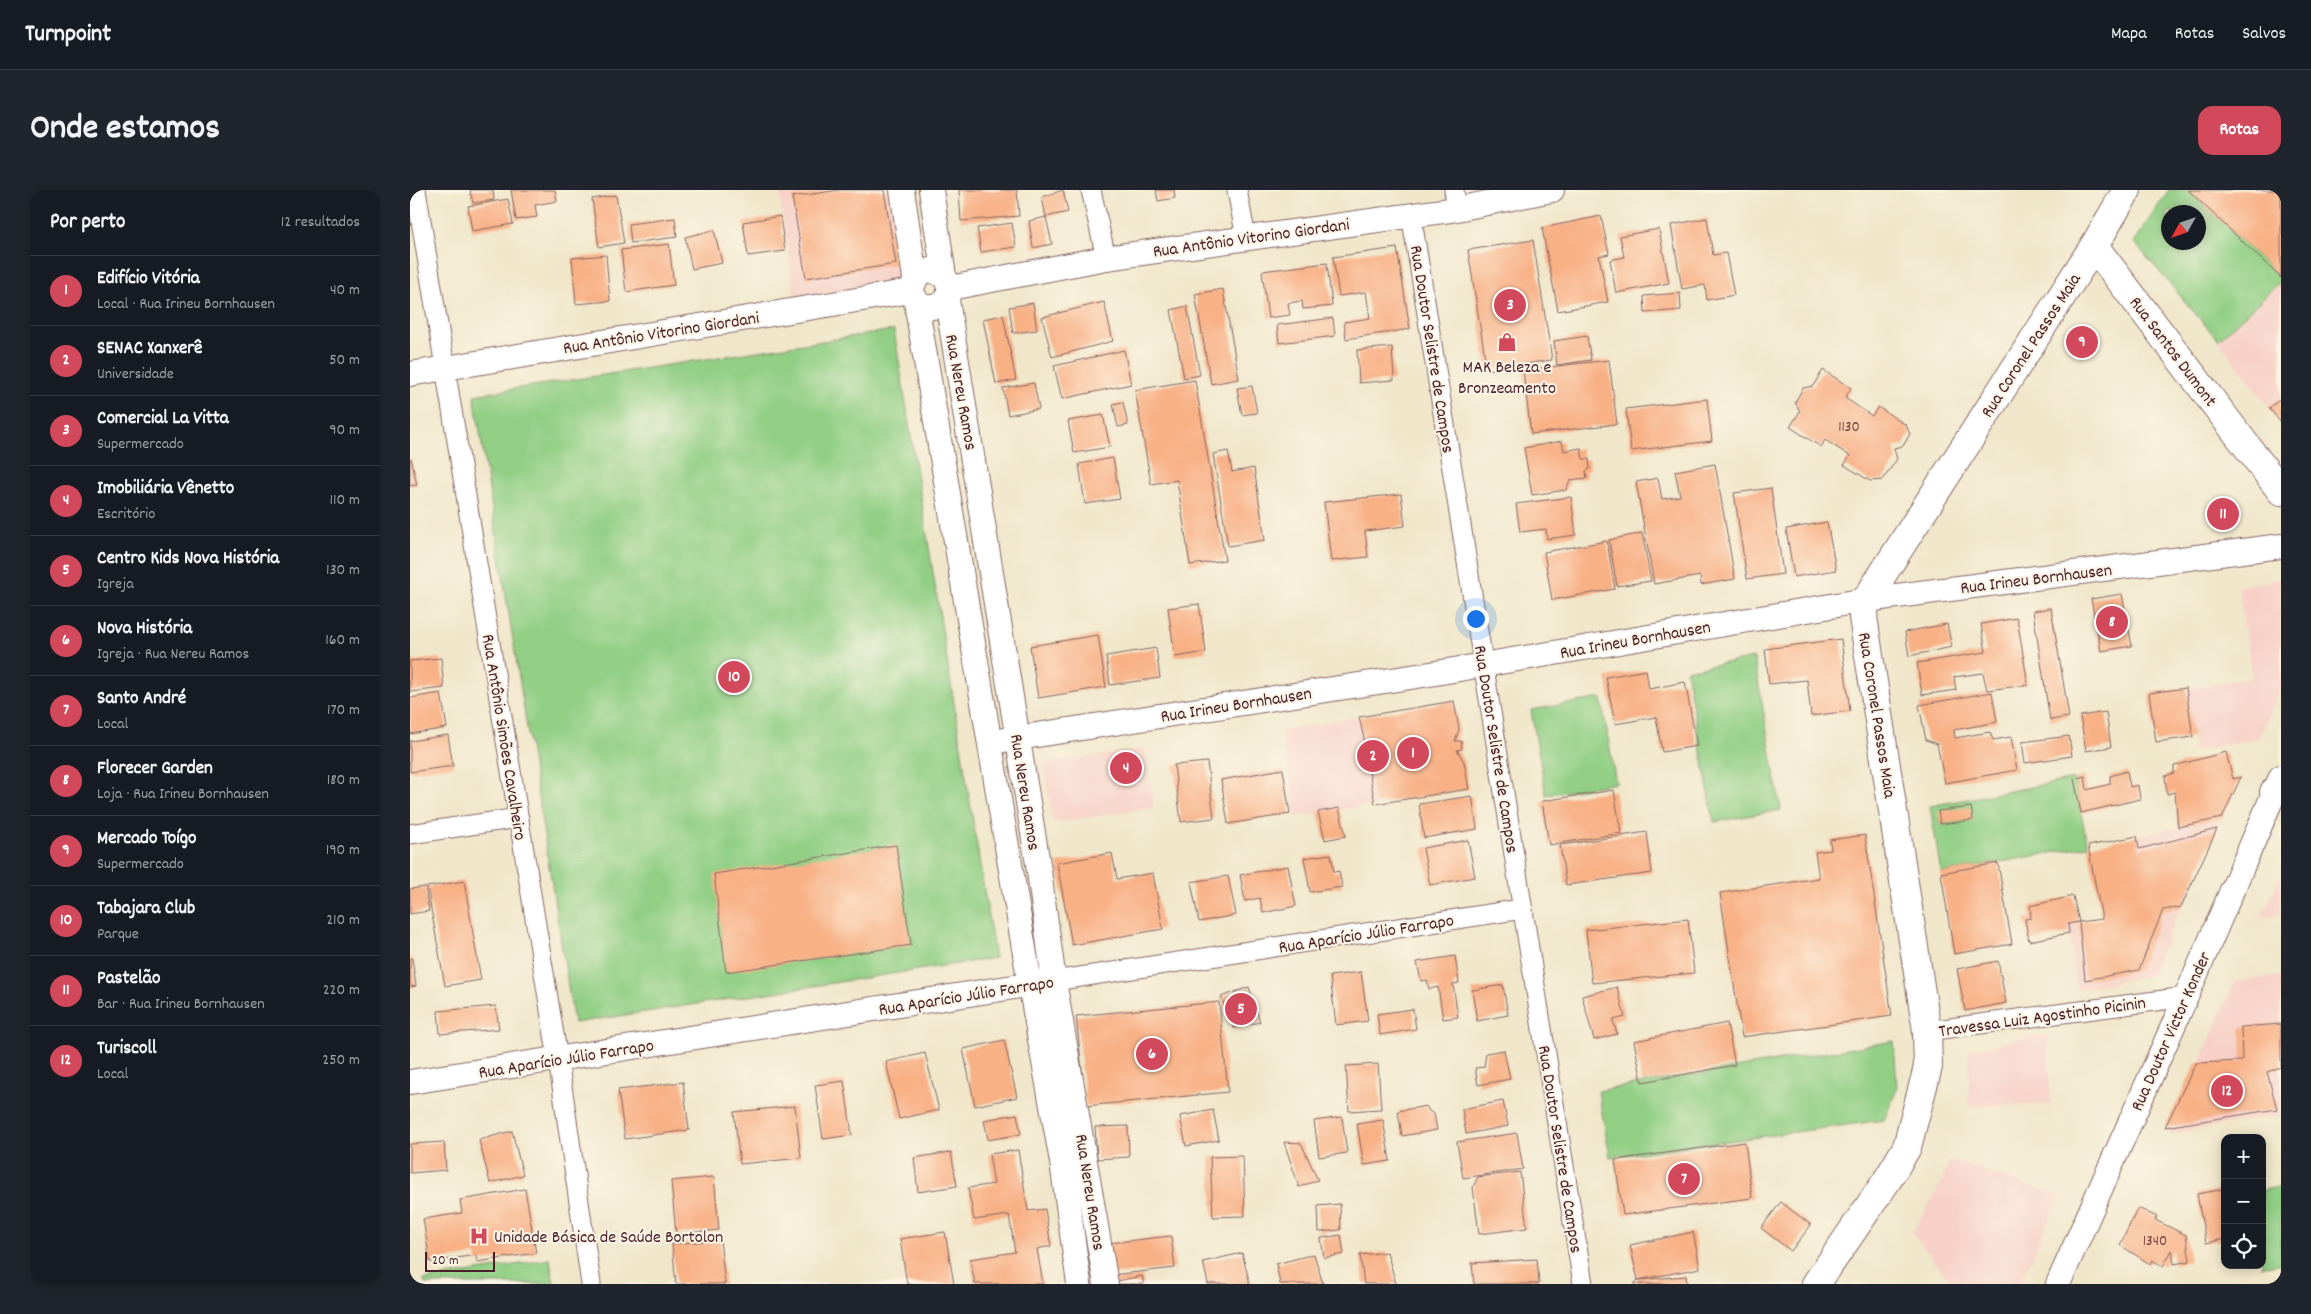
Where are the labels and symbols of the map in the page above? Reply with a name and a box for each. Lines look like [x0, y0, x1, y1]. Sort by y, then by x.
north arrow [2161, 205, 2206, 250]
street label: Rua Antônio Vitorino Giordani [1151, 213, 1351, 266]
street label: Rua Doutor Selistre de Campos [1402, 244, 1459, 455]
street label: Rua Coronel Passos Maia [1976, 269, 2089, 423]
pin: 3 [1494, 286, 1526, 324]
street label: Rua Santos Dumont [2122, 292, 2222, 413]
street label: Rua Antônio Vitorino Giordani [562, 307, 761, 362]
pin: 9 [2066, 323, 2098, 361]
shop icon: MAK Beleza e Bronzeamento [1496, 331, 1518, 353]
street label: Rua Nereu Ramos [937, 332, 982, 452]
place label: MAK Beleza e Bronzeamento [1458, 356, 1556, 402]
house number: 1130 [1838, 417, 1860, 439]
pin: 11 [2207, 495, 2239, 533]
street label: Rua Irineu Bornhausen [1959, 559, 2114, 602]
pin: 8 [2096, 603, 2128, 641]
your location [1463, 606, 1489, 632]
street label: Rua Irineu Bornhausen [1558, 616, 1713, 667]
street label: Rua Coronel Passos Maia [1850, 631, 1901, 801]
street label: Rua Antônio Simões Cavalheiro [474, 632, 531, 842]
street label: Rua Doutor Selistre de Campos [1466, 644, 1523, 855]
pin: 10 [718, 658, 750, 696]
street label: Rua Irineu Bornhausen [1159, 682, 1314, 731]
street label: Rua Nereu Ramos [1002, 732, 1045, 852]
pin: 1 [1397, 734, 1429, 772]
pin: 2 [1357, 737, 1389, 775]
pin: 4 [1110, 749, 1142, 787]
street label: Rua Aparício Júlio Farrapo [1277, 909, 1456, 962]
street label: Rua Doutor Victor Konder [2126, 948, 2219, 1116]
street label: Rua Aparício Júlio Farrapo [877, 971, 1056, 1024]
pin: 5 [1225, 990, 1257, 1028]
street label: Travessa Luiz Agostinho Picinin [1937, 992, 2147, 1045]
street label: Rua Aparício Júlio Farrapo [477, 1034, 656, 1087]
pin: 6 [1136, 1035, 1168, 1073]
street label: Rua Doutor Selistre de Campos [1530, 1044, 1587, 1255]
pin: 12 [2211, 1072, 2243, 1110]
street label: Rua Nereu Ramos [1067, 1132, 1110, 1252]
pin: 7 [1668, 1160, 1700, 1198]
hospital icon: Unidade Básica de Saúde Bortolon [468, 1225, 490, 1247]
place label: Unidade Básica de Saúde Bortolon [494, 1226, 723, 1251]
house number: 1340 [2143, 1231, 2167, 1253]
scale bar [425, 1249, 495, 1272]

